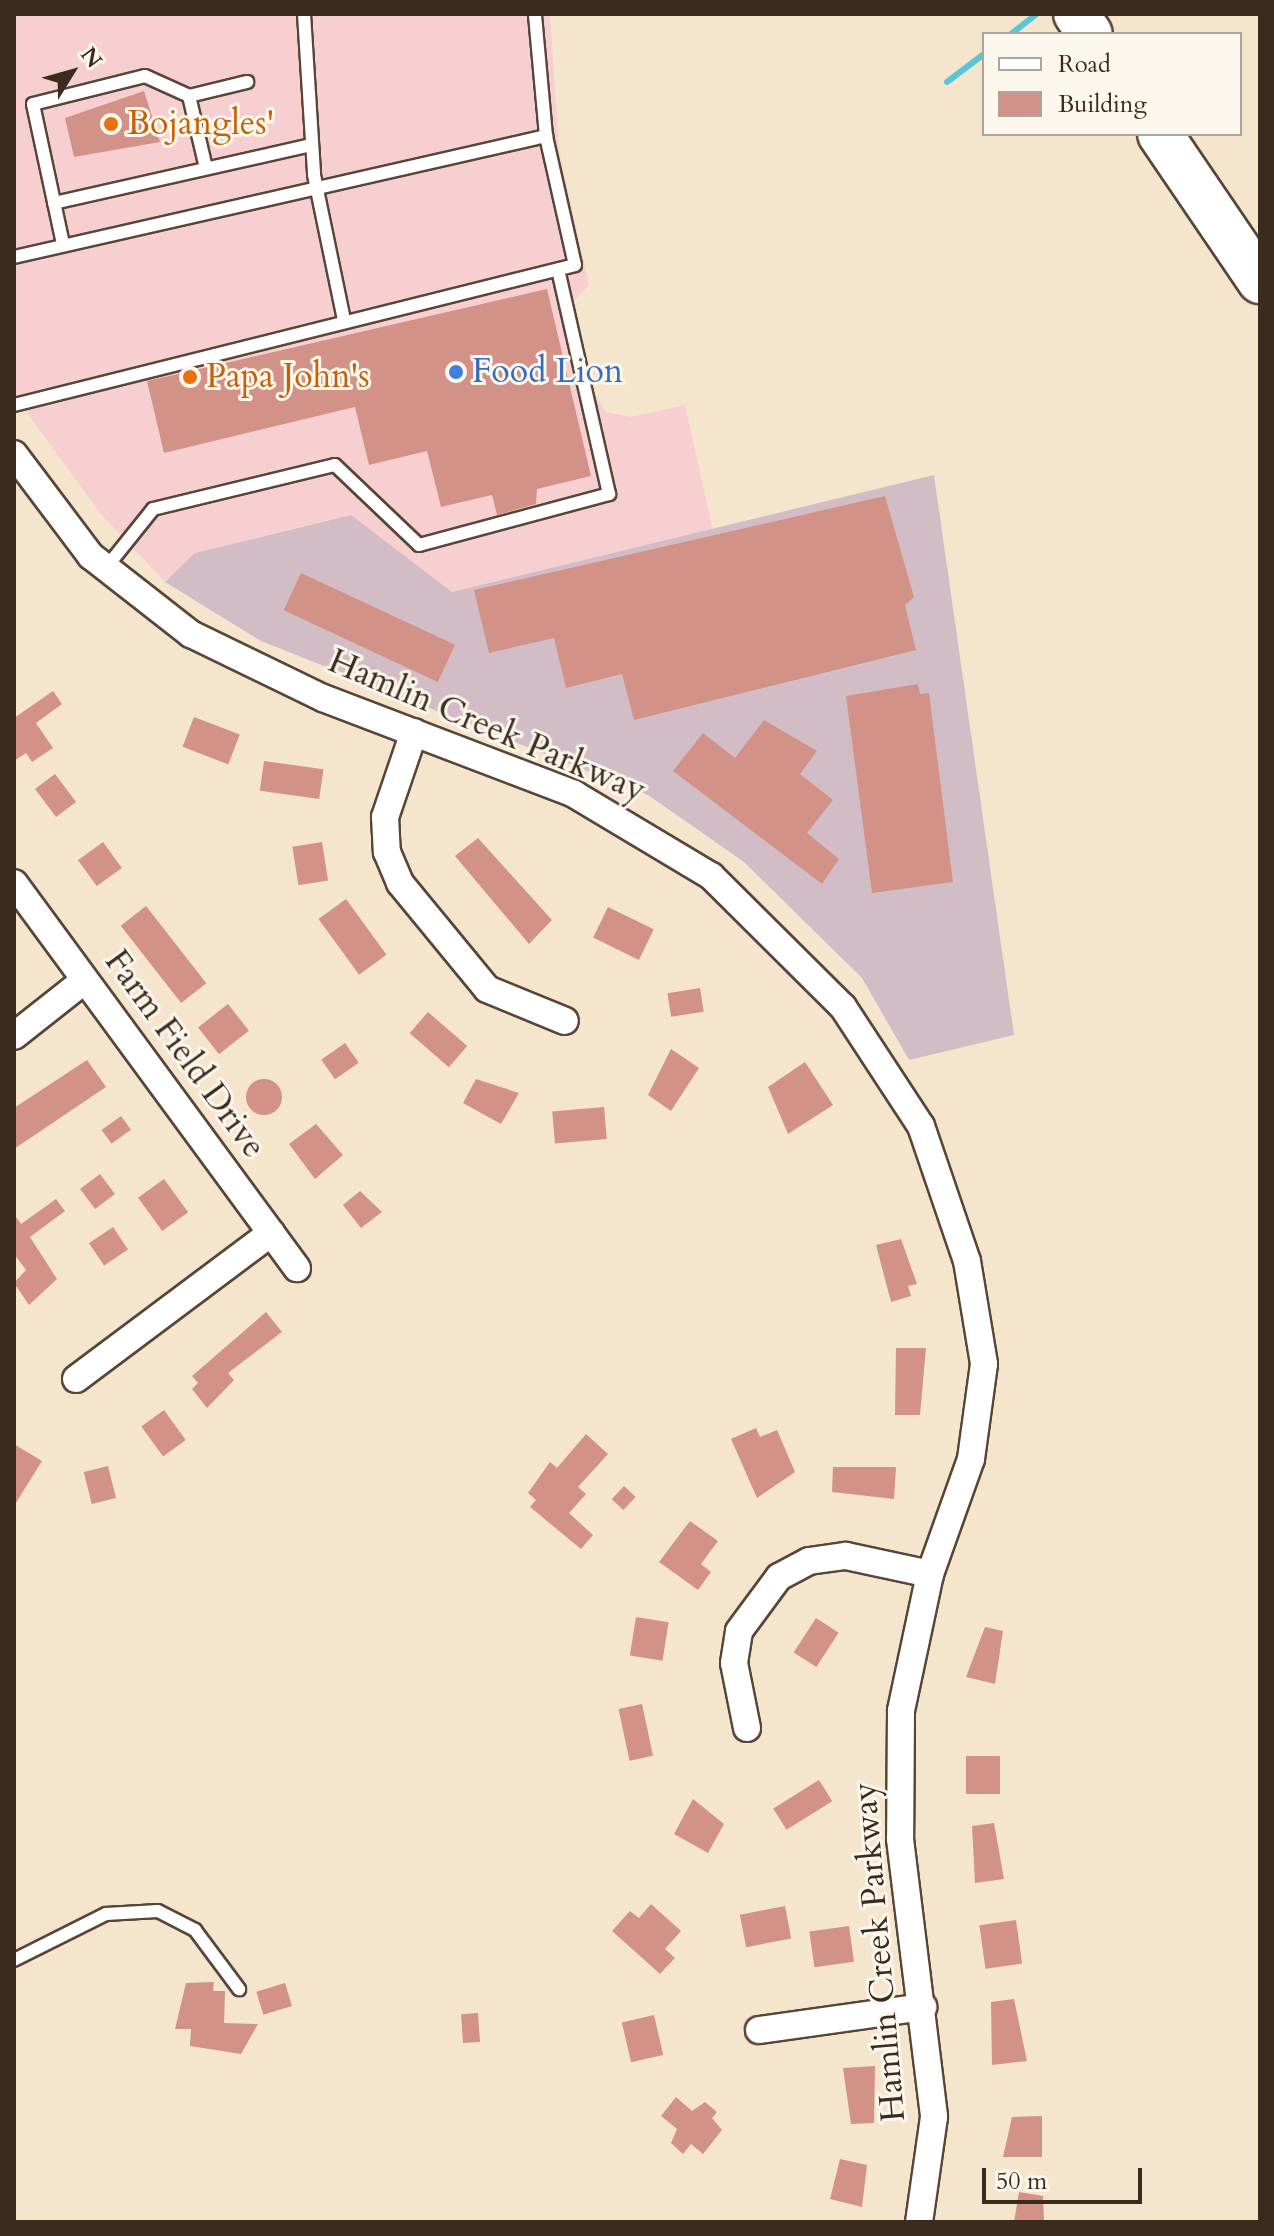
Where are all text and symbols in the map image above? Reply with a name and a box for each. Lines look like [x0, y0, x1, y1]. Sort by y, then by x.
north arrow [32, 32, 112, 112]
legend [982, 32, 1242, 136]
text: N [73, 41, 109, 74]
text: Road [1058, 48, 1111, 81]
text: Building [1058, 88, 1147, 121]
place label: Bojangles' [127, 104, 274, 144]
marker: Bojangles' [102, 115, 120, 133]
place label: Food Lion [472, 352, 623, 392]
place label: Papa John's [206, 357, 370, 397]
marker: Food Lion [447, 363, 465, 381]
marker: Papa John's [181, 368, 199, 386]
street label: Hamlin Creek Parkway [322, 641, 652, 811]
street label: Farm Field Drive [96, 942, 274, 1166]
street label: Hamlin Creek Parkway [844, 1781, 914, 2123]
scale bar [986, 2152, 1146, 2202]
text: 50 m [996, 2165, 1047, 2198]

